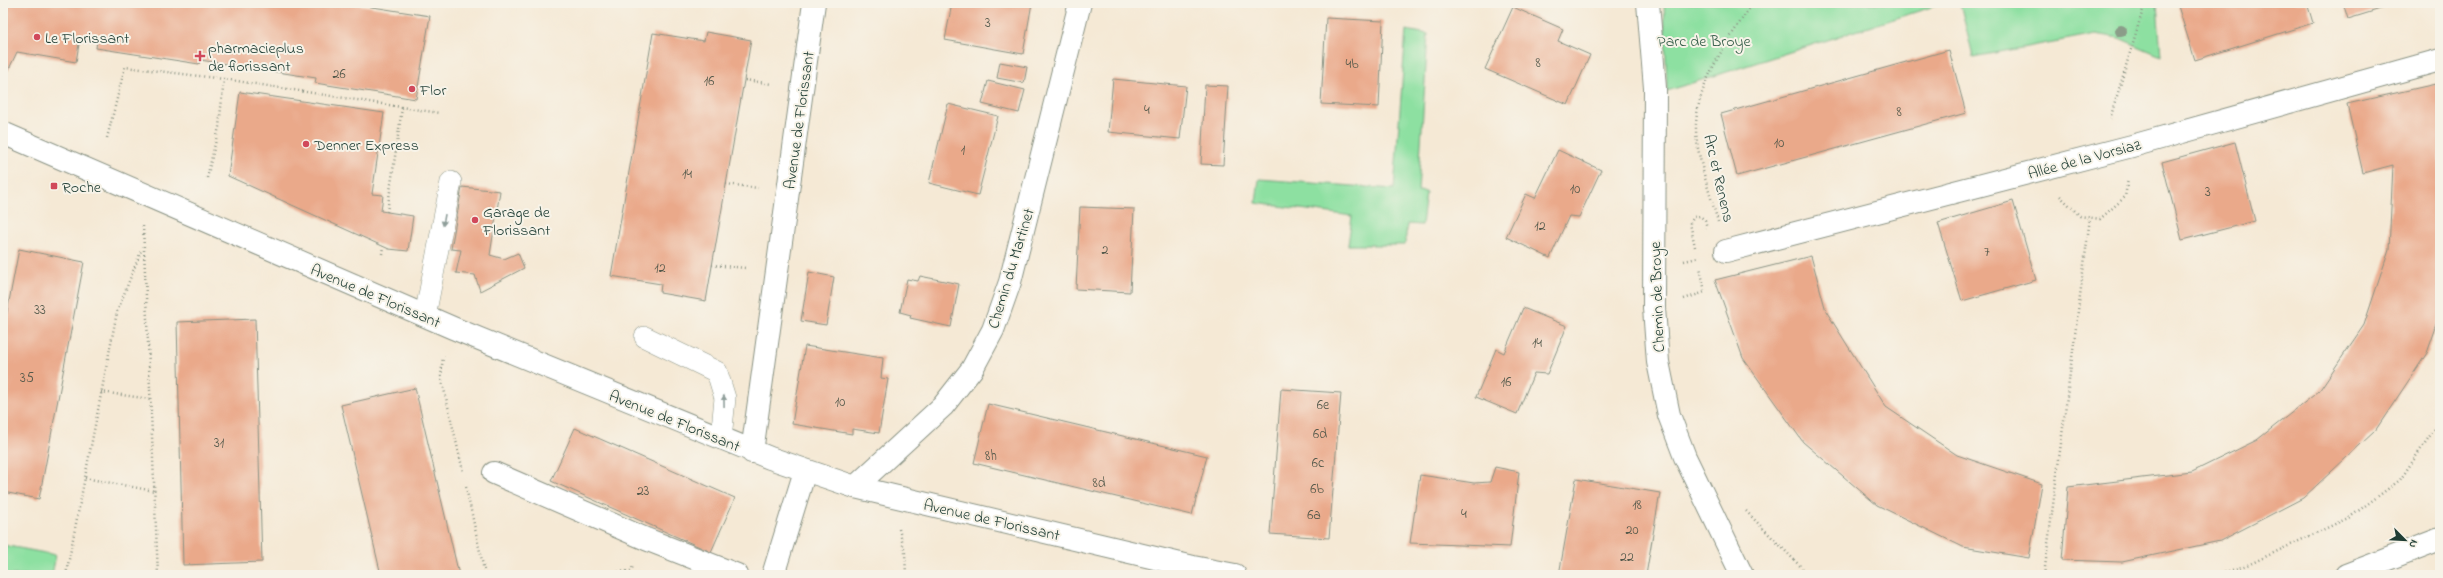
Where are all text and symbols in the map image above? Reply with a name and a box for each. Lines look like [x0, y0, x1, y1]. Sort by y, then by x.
house number: 3 [985, 13, 991, 34]
place label: Le Florissant [45, 27, 130, 51]
park label: Parc de Broye [1657, 30, 1751, 54]
marker: Le Florissant [32, 32, 42, 42]
place label: pharmacieplus de florissant [208, 37, 304, 79]
street label: Avenue de Florissant [778, 49, 822, 191]
marker: pharmacieplus de florissant [195, 51, 205, 61]
house number: 8 [1535, 53, 1541, 74]
house number: 4b [1345, 54, 1359, 75]
house number: 26 [332, 64, 346, 85]
house number: 16 [704, 71, 714, 92]
place label: Flor [419, 79, 446, 103]
marker: Flor [407, 84, 417, 94]
house number: 4 [1144, 100, 1150, 121]
house number: 8 [1896, 102, 1902, 123]
street label: Arc et Renens [1696, 132, 1740, 225]
house number: 10 [1774, 133, 1784, 154]
street label: Allée de la Vorsiaz [2025, 133, 2144, 187]
place label: Denner Express [313, 134, 419, 158]
marker: Denner Express [301, 139, 311, 149]
house number: 1 [961, 140, 966, 161]
house number: 14 [682, 164, 692, 185]
place label: Roche [62, 176, 102, 200]
house number: 10 [1570, 179, 1580, 200]
marker: Roche [49, 181, 59, 191]
house number: 3 [2205, 182, 2211, 203]
place label: Garage de Florissant [482, 201, 551, 243]
street label: Chemin du Martinet [982, 205, 1042, 332]
one-way arrow [441, 214, 447, 226]
marker: Garage de Florissant [470, 215, 480, 225]
house number: 12 [1534, 216, 1546, 237]
house number: 2 [1102, 240, 1109, 261]
street label: Chemin de Broye [1644, 240, 1672, 353]
house number: 7 [1984, 242, 1990, 263]
house number: 12 [654, 258, 666, 279]
street label: Avenue de Florissant [306, 259, 445, 335]
house number: 33 [34, 300, 46, 321]
house number: 14 [1532, 333, 1542, 354]
house number: 35 [20, 368, 34, 389]
house number: 16 [1501, 372, 1511, 393]
street label: Avenue de Florissant [605, 385, 744, 459]
house number: 10 [835, 392, 845, 413]
one-way arrow [721, 394, 727, 407]
house number: 6e [1317, 395, 1330, 416]
house number: 6d [1313, 424, 1327, 445]
house number: 31 [214, 433, 225, 454]
house number: 8h [985, 446, 997, 467]
house number: 6c [1312, 453, 1325, 474]
house number: 8d [1092, 473, 1106, 494]
house number: 6b [1310, 479, 1324, 500]
house number: 23 [637, 481, 650, 502]
street label: Avenue de Florissant [921, 494, 1063, 548]
house number: 18 [1632, 495, 1642, 516]
house number: 4 [1461, 504, 1467, 525]
house number: 6a [1307, 505, 1321, 526]
house number: 20 [1625, 520, 1639, 541]
north arrow [2385, 520, 2425, 560]
text: N [2404, 537, 2422, 550]
house number: 22 [1620, 547, 1634, 568]

